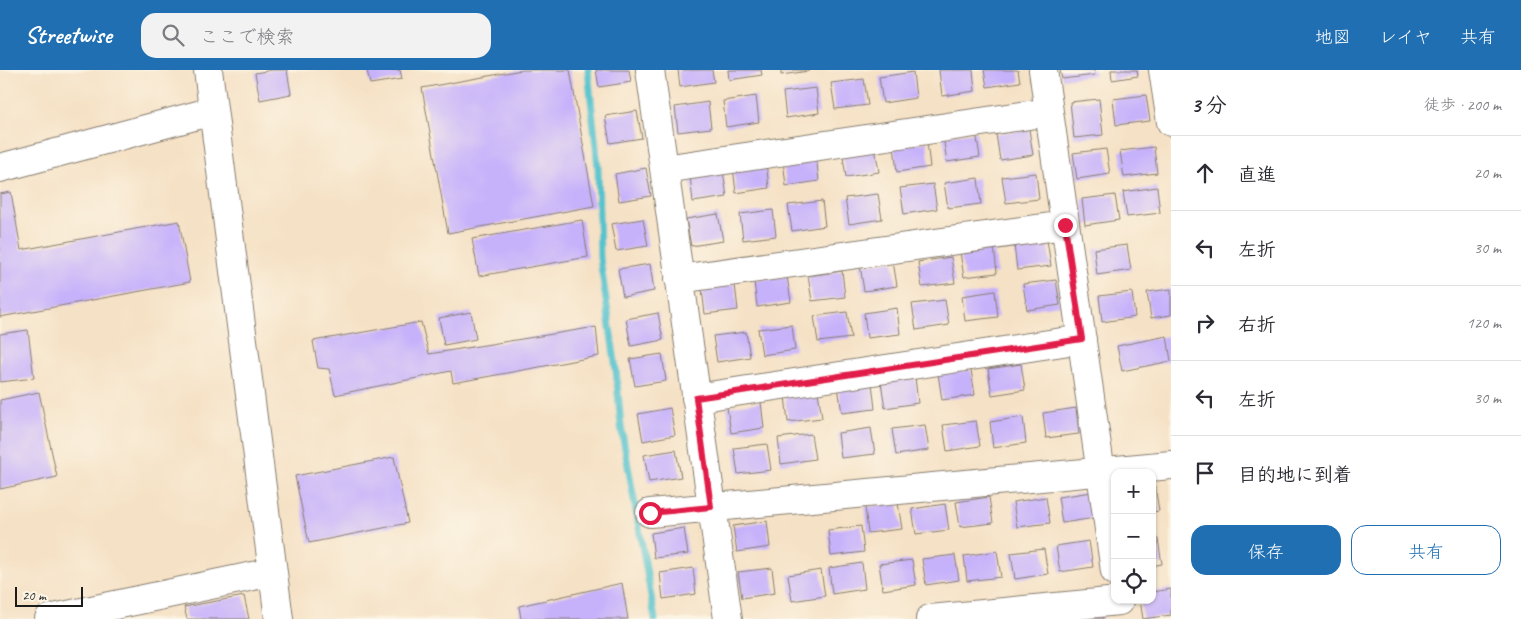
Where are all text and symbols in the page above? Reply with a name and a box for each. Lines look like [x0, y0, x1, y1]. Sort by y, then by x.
search box [141, 13, 491, 58]
text: Streetwise [25, 20, 111, 50]
icon: search [159, 21, 187, 49]
text: ここで検索 [199, 25, 294, 49]
text: 地図 [1315, 26, 1351, 48]
text: レイヤ [1379, 26, 1432, 48]
text: 共有 [1460, 26, 1496, 48]
text: 3 分 [1191, 92, 1227, 118]
text: 徒歩 · 200 m [1424, 95, 1501, 115]
icon: ahead [1191, 159, 1219, 187]
text: 直進 [1238, 163, 1276, 187]
text: 20 m [1474, 163, 1501, 183]
route end [1054, 214, 1077, 237]
icon: left [1191, 234, 1219, 262]
text: 左折 [1238, 238, 1276, 262]
text: 30 m [1474, 238, 1501, 258]
icon: right [1191, 309, 1219, 337]
text: 右折 [1238, 313, 1276, 337]
text: 120 m [1467, 313, 1501, 333]
icon: left [1191, 384, 1219, 412]
text: 左折 [1238, 388, 1276, 412]
text: 30 m [1474, 388, 1501, 408]
icon: arrive [1191, 459, 1219, 487]
text: 目的地に到着 [1238, 463, 1352, 487]
map controls [1111, 469, 1156, 604]
button: + [1111, 469, 1156, 514]
route start [639, 502, 662, 525]
button: − [1111, 514, 1156, 559]
button: 保存 [1191, 525, 1341, 575]
button: 共有 [1351, 525, 1501, 575]
button: locate [1111, 559, 1156, 604]
scale bar [15, 584, 82, 607]
text: 20 m [22, 587, 46, 604]

